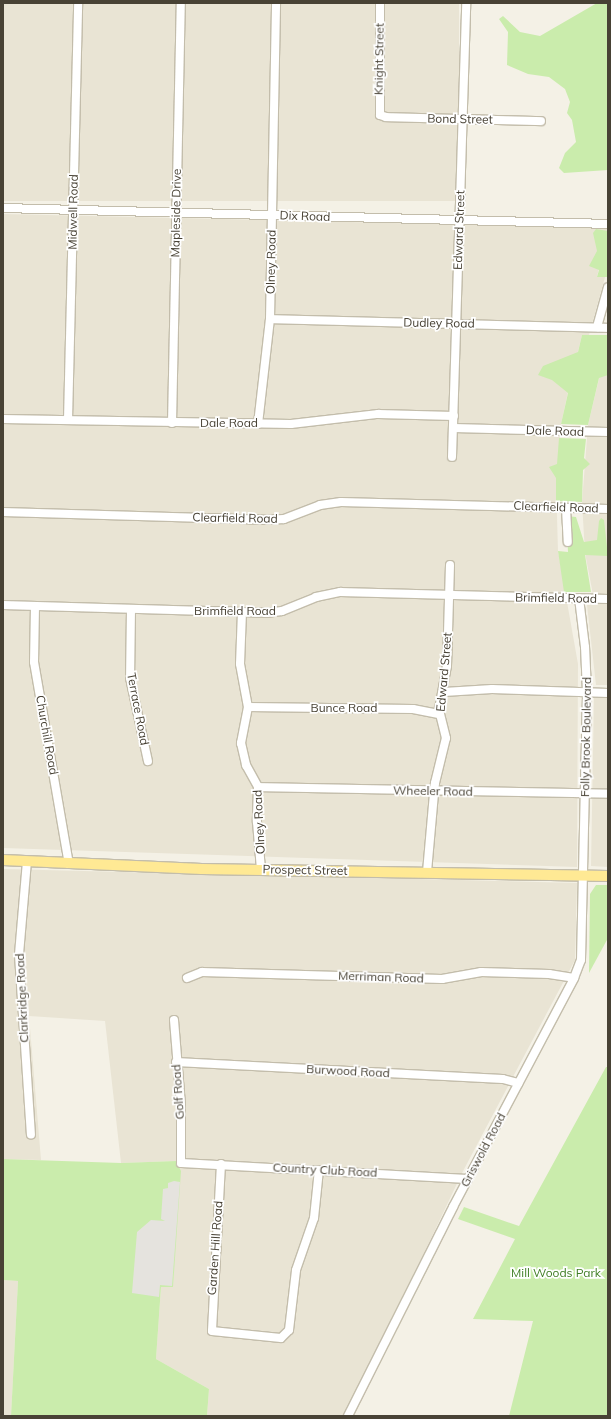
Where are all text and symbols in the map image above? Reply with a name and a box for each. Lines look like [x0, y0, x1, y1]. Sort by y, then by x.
street label: Knight Street [371, 23, 387, 95]
street label: Bond Street [427, 111, 493, 127]
street label: Mapleside Drive [168, 169, 184, 257]
street label: Midwell Road [65, 174, 81, 250]
street label: Edward Street [450, 190, 468, 270]
street label: Dix Road [279, 208, 331, 224]
street label: Olney Road [263, 230, 279, 294]
street label: Dudley Road [403, 315, 475, 331]
street label: Dale Road [200, 416, 258, 430]
street label: Dale Road [526, 423, 584, 439]
street label: Clearfield Road [513, 498, 599, 516]
street label: Clearfield Road [192, 510, 278, 526]
street label: Brimfield Road [515, 590, 597, 606]
street label: Brimfield Road [194, 604, 276, 618]
street label: Edward Street [433, 632, 455, 712]
street label: Terrace Road [124, 671, 152, 747]
street label: Folly Brook Boulevard [578, 677, 594, 797]
street label: Churchill Road [33, 694, 61, 776]
street label: Bunce Road [310, 701, 378, 715]
street label: Wheeler Road [393, 783, 473, 799]
street label: Olney Road [250, 789, 268, 855]
street label: Prospect Street [262, 862, 348, 878]
street label: Clarkridge Road [12, 953, 32, 1043]
street label: Merriman Road [338, 968, 424, 986]
street label: Burwood Road [306, 1062, 390, 1080]
street label: Golf Road [169, 1064, 187, 1120]
street label: Griswold Road [457, 1111, 509, 1189]
street label: Country Club Road [272, 1160, 378, 1180]
street label: Garden Hill Road [205, 1200, 225, 1296]
park label: Mill Woods Park [511, 1266, 601, 1280]

